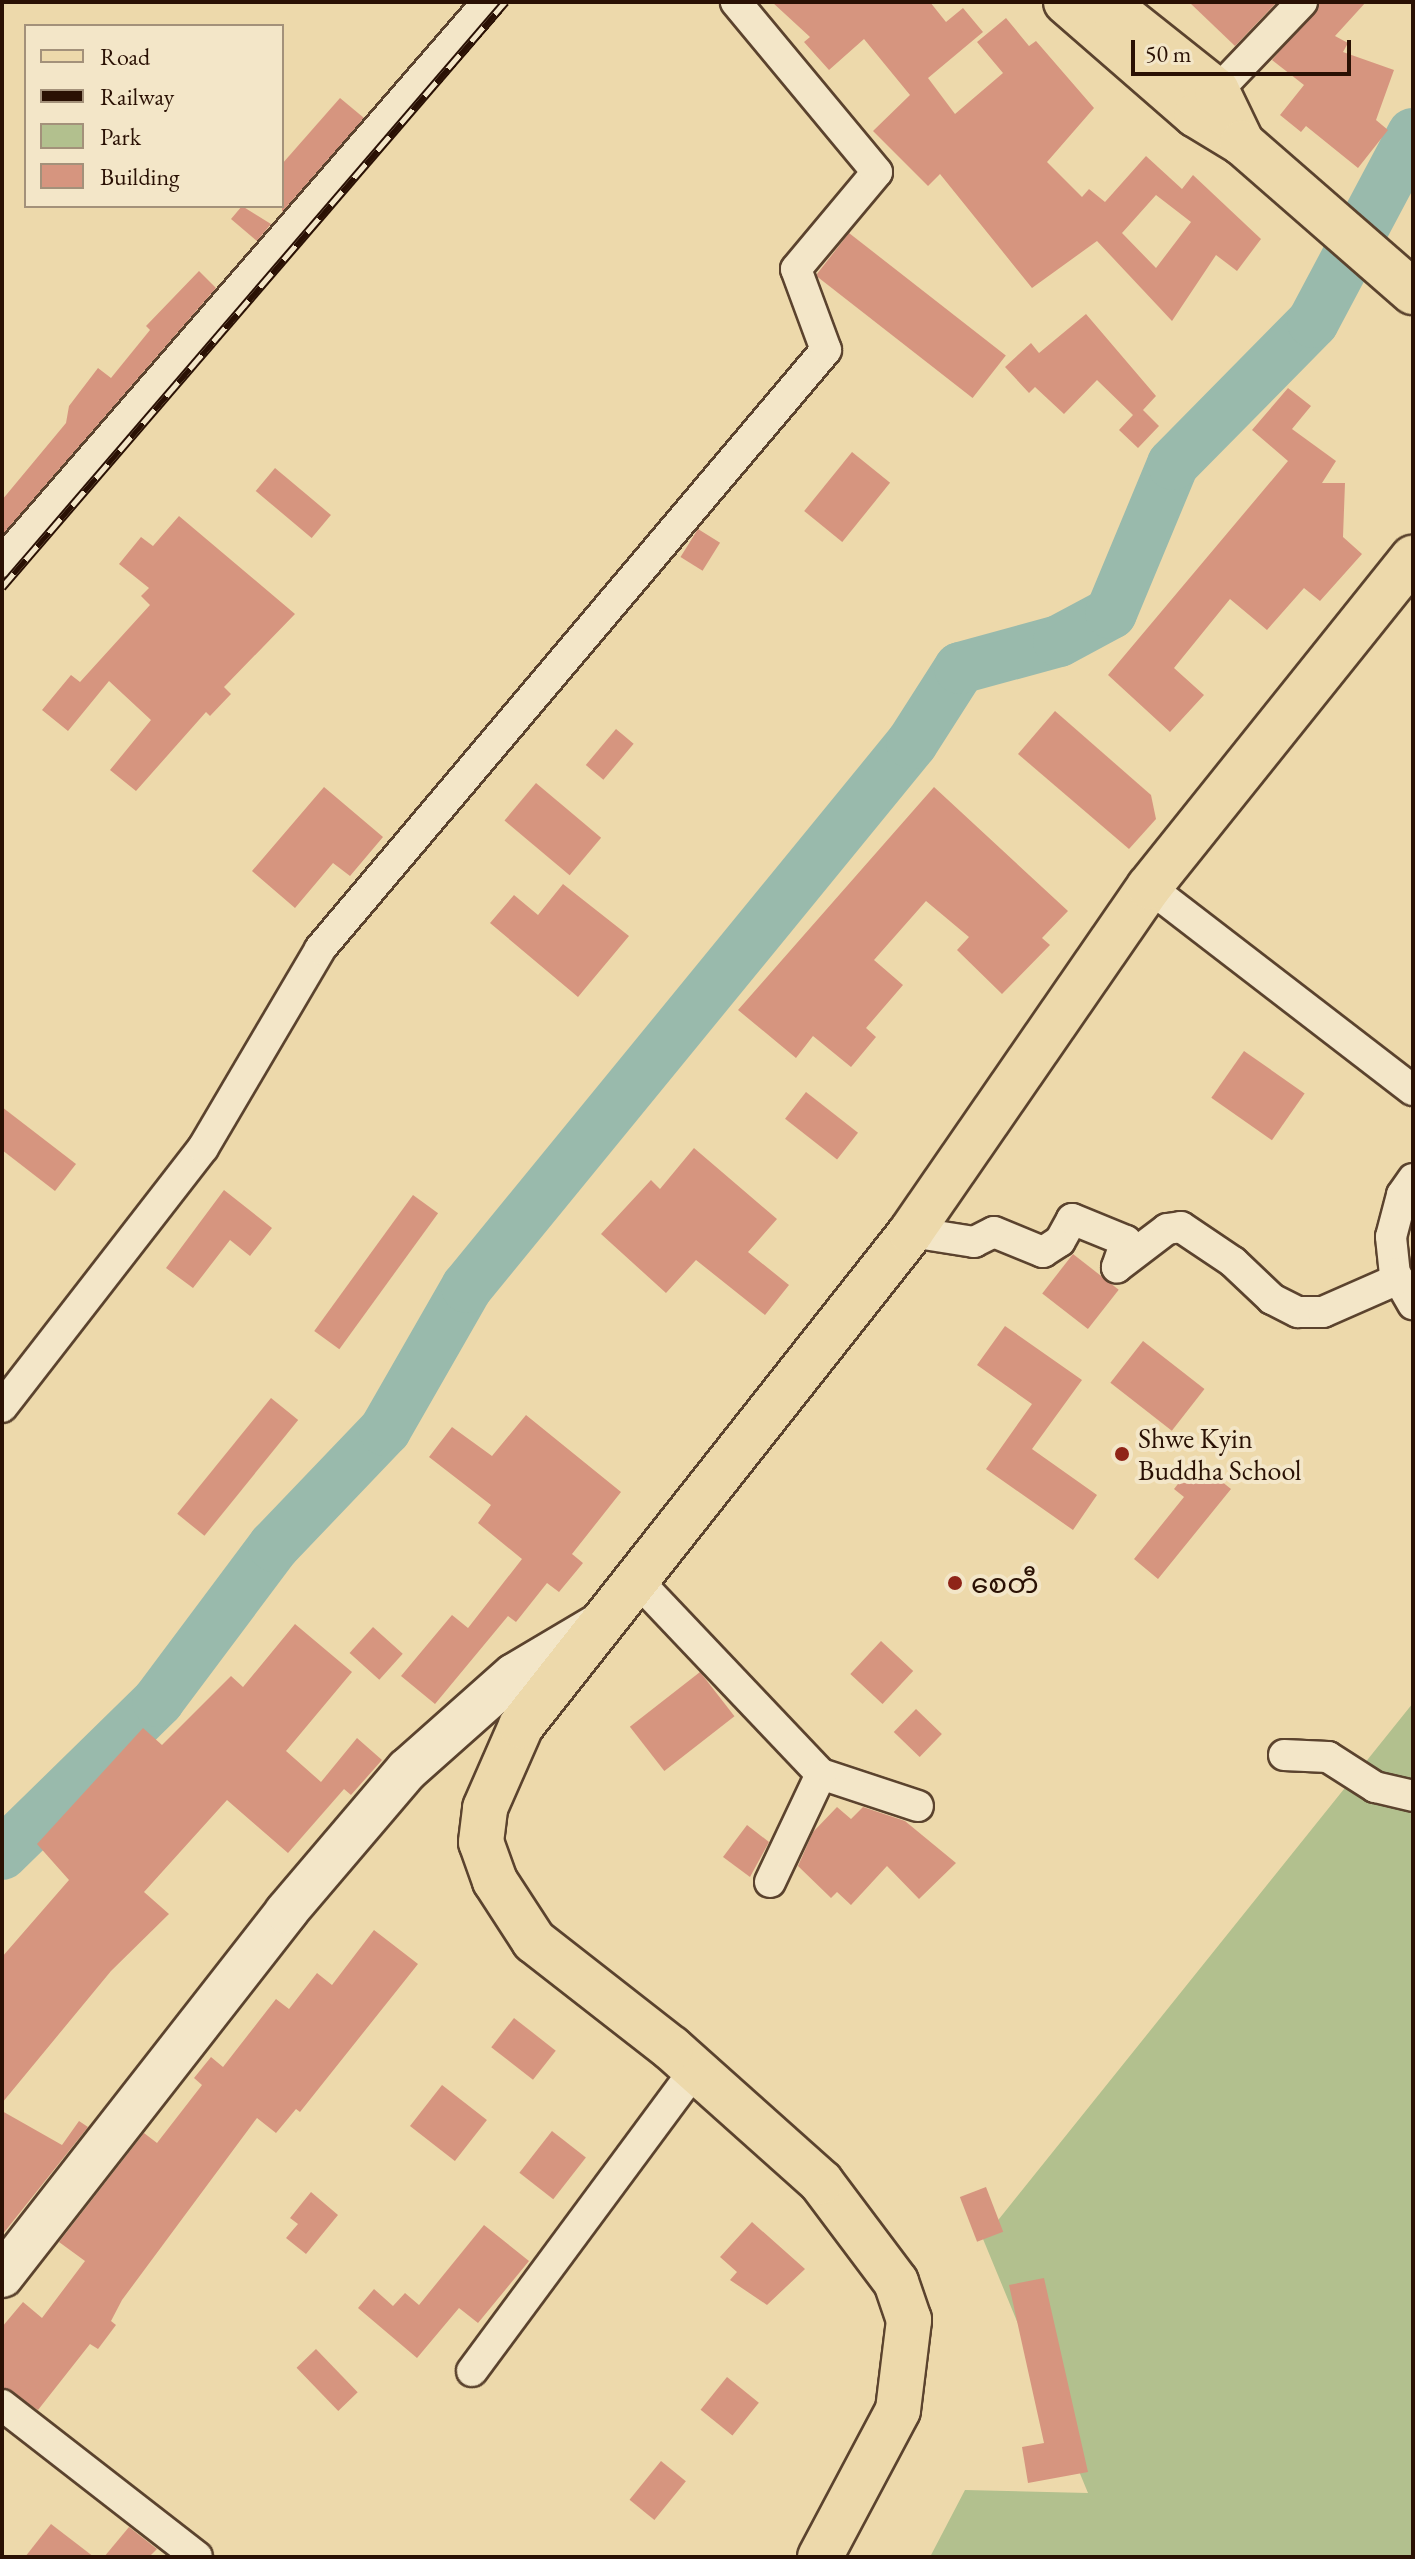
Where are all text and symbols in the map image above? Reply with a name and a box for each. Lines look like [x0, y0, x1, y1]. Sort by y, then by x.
legend [24, 24, 284, 208]
scale bar [1135, 24, 1355, 74]
text: 50 m [1145, 38, 1192, 69]
text: Road [100, 41, 150, 72]
text: Railway [100, 81, 174, 112]
text: Park [100, 121, 141, 152]
text: Building [100, 161, 180, 192]
place label: Shwe Kyin Buddha School [1138, 1421, 1302, 1487]
marker: Shwe Kyin Buddha School [1113, 1445, 1131, 1463]
place label: စေတီ [971, 1566, 1039, 1600]
marker: စေတီ [946, 1574, 964, 1592]

